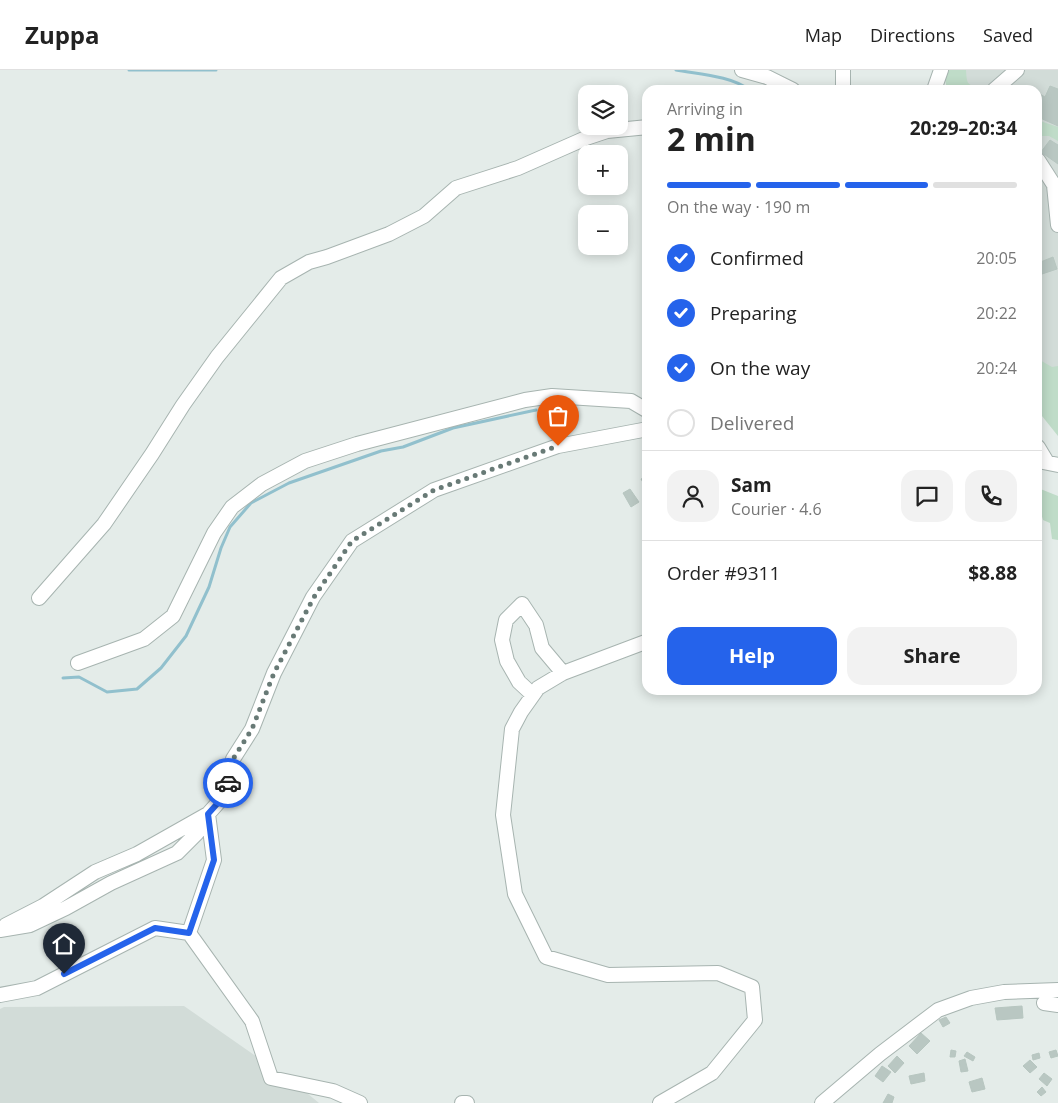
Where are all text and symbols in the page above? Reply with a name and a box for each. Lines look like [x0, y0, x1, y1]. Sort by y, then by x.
text: Zuppa [25, 18, 100, 51]
text: Map [805, 23, 842, 47]
text: Directions [870, 23, 955, 47]
text: Saved [983, 23, 1033, 47]
map controls [578, 85, 628, 255]
button: layers [578, 85, 628, 135]
text: Arriving in [667, 98, 743, 120]
text: 20:29–20:34 [910, 115, 1017, 141]
text: 2 min [667, 117, 756, 160]
button: + [578, 145, 628, 195]
text: On the way · 190 m [667, 196, 810, 218]
button: − [578, 205, 628, 255]
icon: check [667, 244, 695, 272]
text: Confirmed [710, 245, 804, 271]
text: 20:05 [976, 247, 1017, 269]
icon: check [667, 299, 695, 327]
text: Preparing [710, 300, 797, 326]
text: 20:22 [976, 302, 1017, 324]
icon: check [667, 354, 695, 382]
text: On the way [710, 355, 810, 381]
text: 20:24 [976, 357, 1017, 379]
pin [537, 395, 579, 446]
icon: bag [544, 402, 572, 430]
text: Delivered [710, 410, 794, 436]
button: person [667, 470, 719, 522]
button: chat [901, 470, 953, 522]
button: phone [965, 470, 1017, 522]
text: Sam [731, 472, 772, 498]
text: Courier · 4.6 [731, 498, 822, 520]
text: Order #9311 [667, 560, 780, 586]
text: $8.88 [968, 560, 1017, 586]
button: Help [667, 627, 837, 685]
button: Share [847, 627, 1017, 685]
courier [203, 758, 253, 808]
icon: car [214, 769, 242, 797]
pin [43, 923, 85, 974]
icon: home [50, 930, 78, 958]

